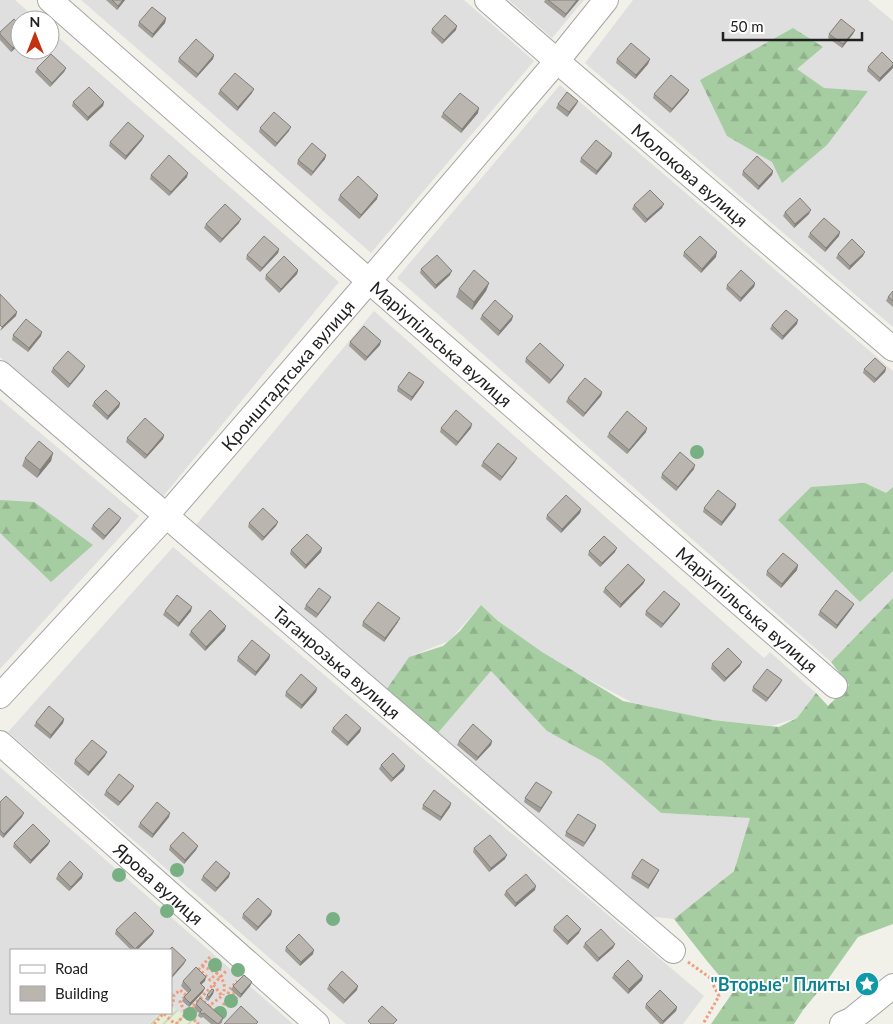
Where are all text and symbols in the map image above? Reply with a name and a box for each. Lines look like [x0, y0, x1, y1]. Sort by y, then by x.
north arrow [10, 10, 60, 60]
scale bar [723, 10, 862, 42]
text: N [30, 13, 40, 30]
text: 50 m [730, 17, 764, 35]
street label: Молокова вулиця [627, 119, 753, 231]
street label: Маріупільська вулиця [366, 276, 517, 411]
street label: Кронштадтська вулиця [216, 295, 359, 455]
street label: Маріупільська вулиця [672, 542, 822, 677]
street label: Таганрозька вулиця [268, 601, 405, 723]
street label: Ярова вулиця [109, 837, 208, 929]
legend [10, 949, 172, 1014]
text: Road [55, 959, 88, 977]
place icon: "Вторые" Плиты [854, 971, 880, 997]
place label: "Вторые" Плиты [711, 973, 850, 995]
text: Building [55, 984, 108, 1002]

